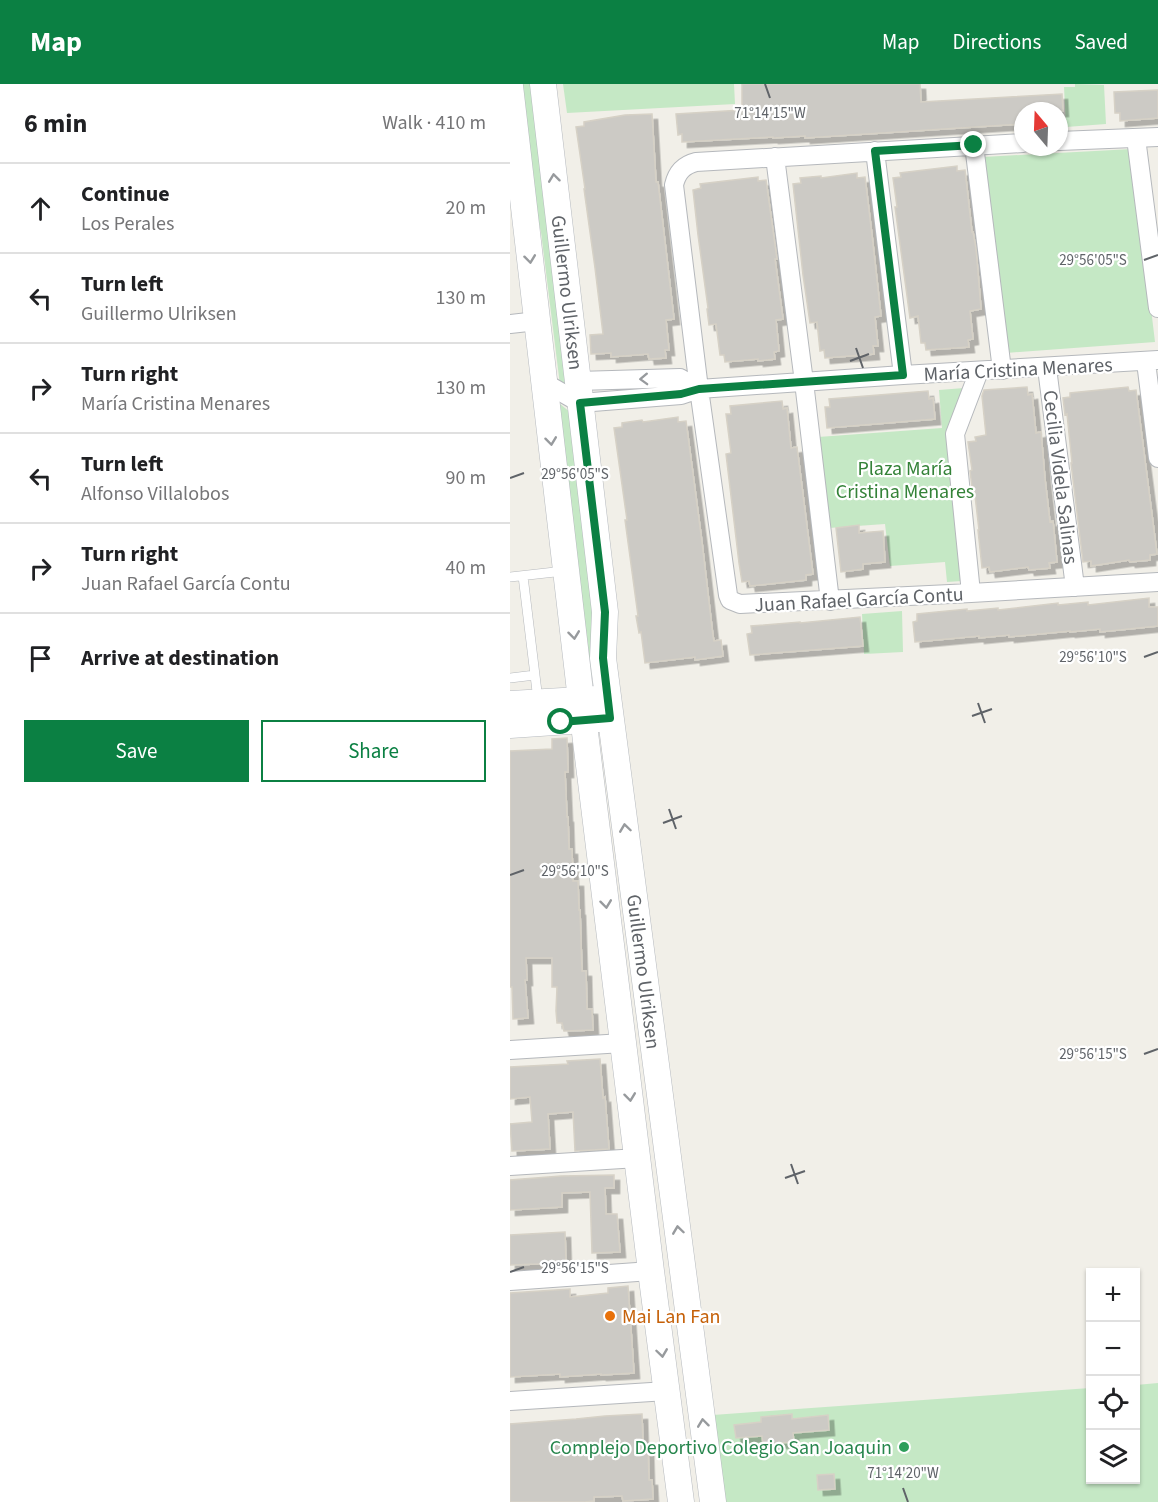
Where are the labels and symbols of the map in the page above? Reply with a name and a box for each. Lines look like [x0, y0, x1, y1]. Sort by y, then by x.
north arrow [1014, 102, 1068, 156]
text: 71°14'15"W [734, 103, 806, 124]
route end [960, 131, 986, 157]
one-way arrow [549, 173, 561, 183]
street label: Guillermo Ulriksen [544, 214, 589, 372]
text: 29°56'05"S [1059, 250, 1127, 271]
one-way arrow [523, 255, 535, 264]
street label: María Cristina Menares [923, 351, 1113, 389]
one-way arrow [639, 373, 648, 386]
street label: Cecilia Videla Salinas [1035, 389, 1085, 566]
one-way arrow [545, 437, 557, 446]
park label: Plaza María Cristina Menares [836, 455, 974, 506]
text: 29°56'05"S [541, 464, 609, 485]
street label: Juan Rafael García Contu [754, 581, 964, 619]
one-way arrow [567, 630, 580, 639]
text: 29°56'10"S [1059, 647, 1127, 668]
route start [547, 708, 573, 734]
one-way arrow [619, 824, 631, 833]
text: 29°56'10"S [541, 861, 609, 882]
street label: Guillermo Ulriksen [619, 893, 667, 1051]
one-way arrow [600, 899, 612, 908]
text: 29°56'15"S [1059, 1044, 1127, 1065]
one-way arrow [623, 1093, 636, 1102]
one-way arrow [672, 1225, 685, 1234]
text: 29°56'15"S [541, 1258, 609, 1279]
place label: Mai Lan Fan [622, 1303, 721, 1331]
marker: Mai Lan Fan [603, 1309, 617, 1323]
one-way arrow [655, 1349, 667, 1358]
one-way arrow [697, 1419, 710, 1428]
place label: Complejo Deportivo Colegio San Joaquin [550, 1434, 892, 1462]
marker: Complejo Deportivo Colegio San Joaquin [897, 1440, 911, 1454]
text: 71°14'20"W [867, 1463, 939, 1484]

